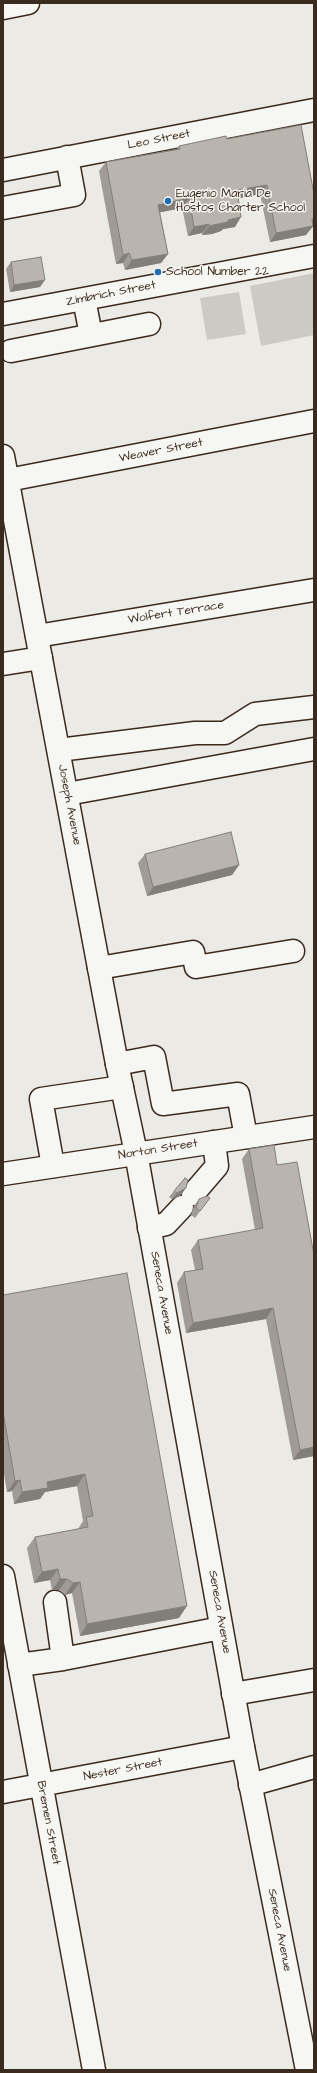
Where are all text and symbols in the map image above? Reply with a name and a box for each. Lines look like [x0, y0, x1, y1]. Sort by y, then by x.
street label: Leo Street [127, 127, 191, 153]
place label: Eugenio Maria De Hostos Charter School [176, 187, 305, 215]
marker: Eugenio Maria De Hostos Charter School [163, 196, 173, 206]
place label: School Number 22 [166, 265, 269, 279]
marker: School Number 22 [153, 267, 163, 277]
street label: Zimbrich Street [65, 278, 157, 310]
street label: Weaver Street [118, 436, 204, 466]
street label: Wolfert Terrace [127, 598, 225, 628]
street label: Joseph Avenue [54, 763, 84, 847]
street label: Norton Street [117, 1137, 199, 1163]
street label: Seneca Avenue [147, 1250, 175, 1336]
street label: Seneca Avenue [205, 1569, 233, 1655]
street label: Nester Street [82, 1755, 164, 1785]
street label: Bremen Street [33, 1780, 63, 1866]
street label: Seneca Avenue [264, 1887, 294, 1973]

